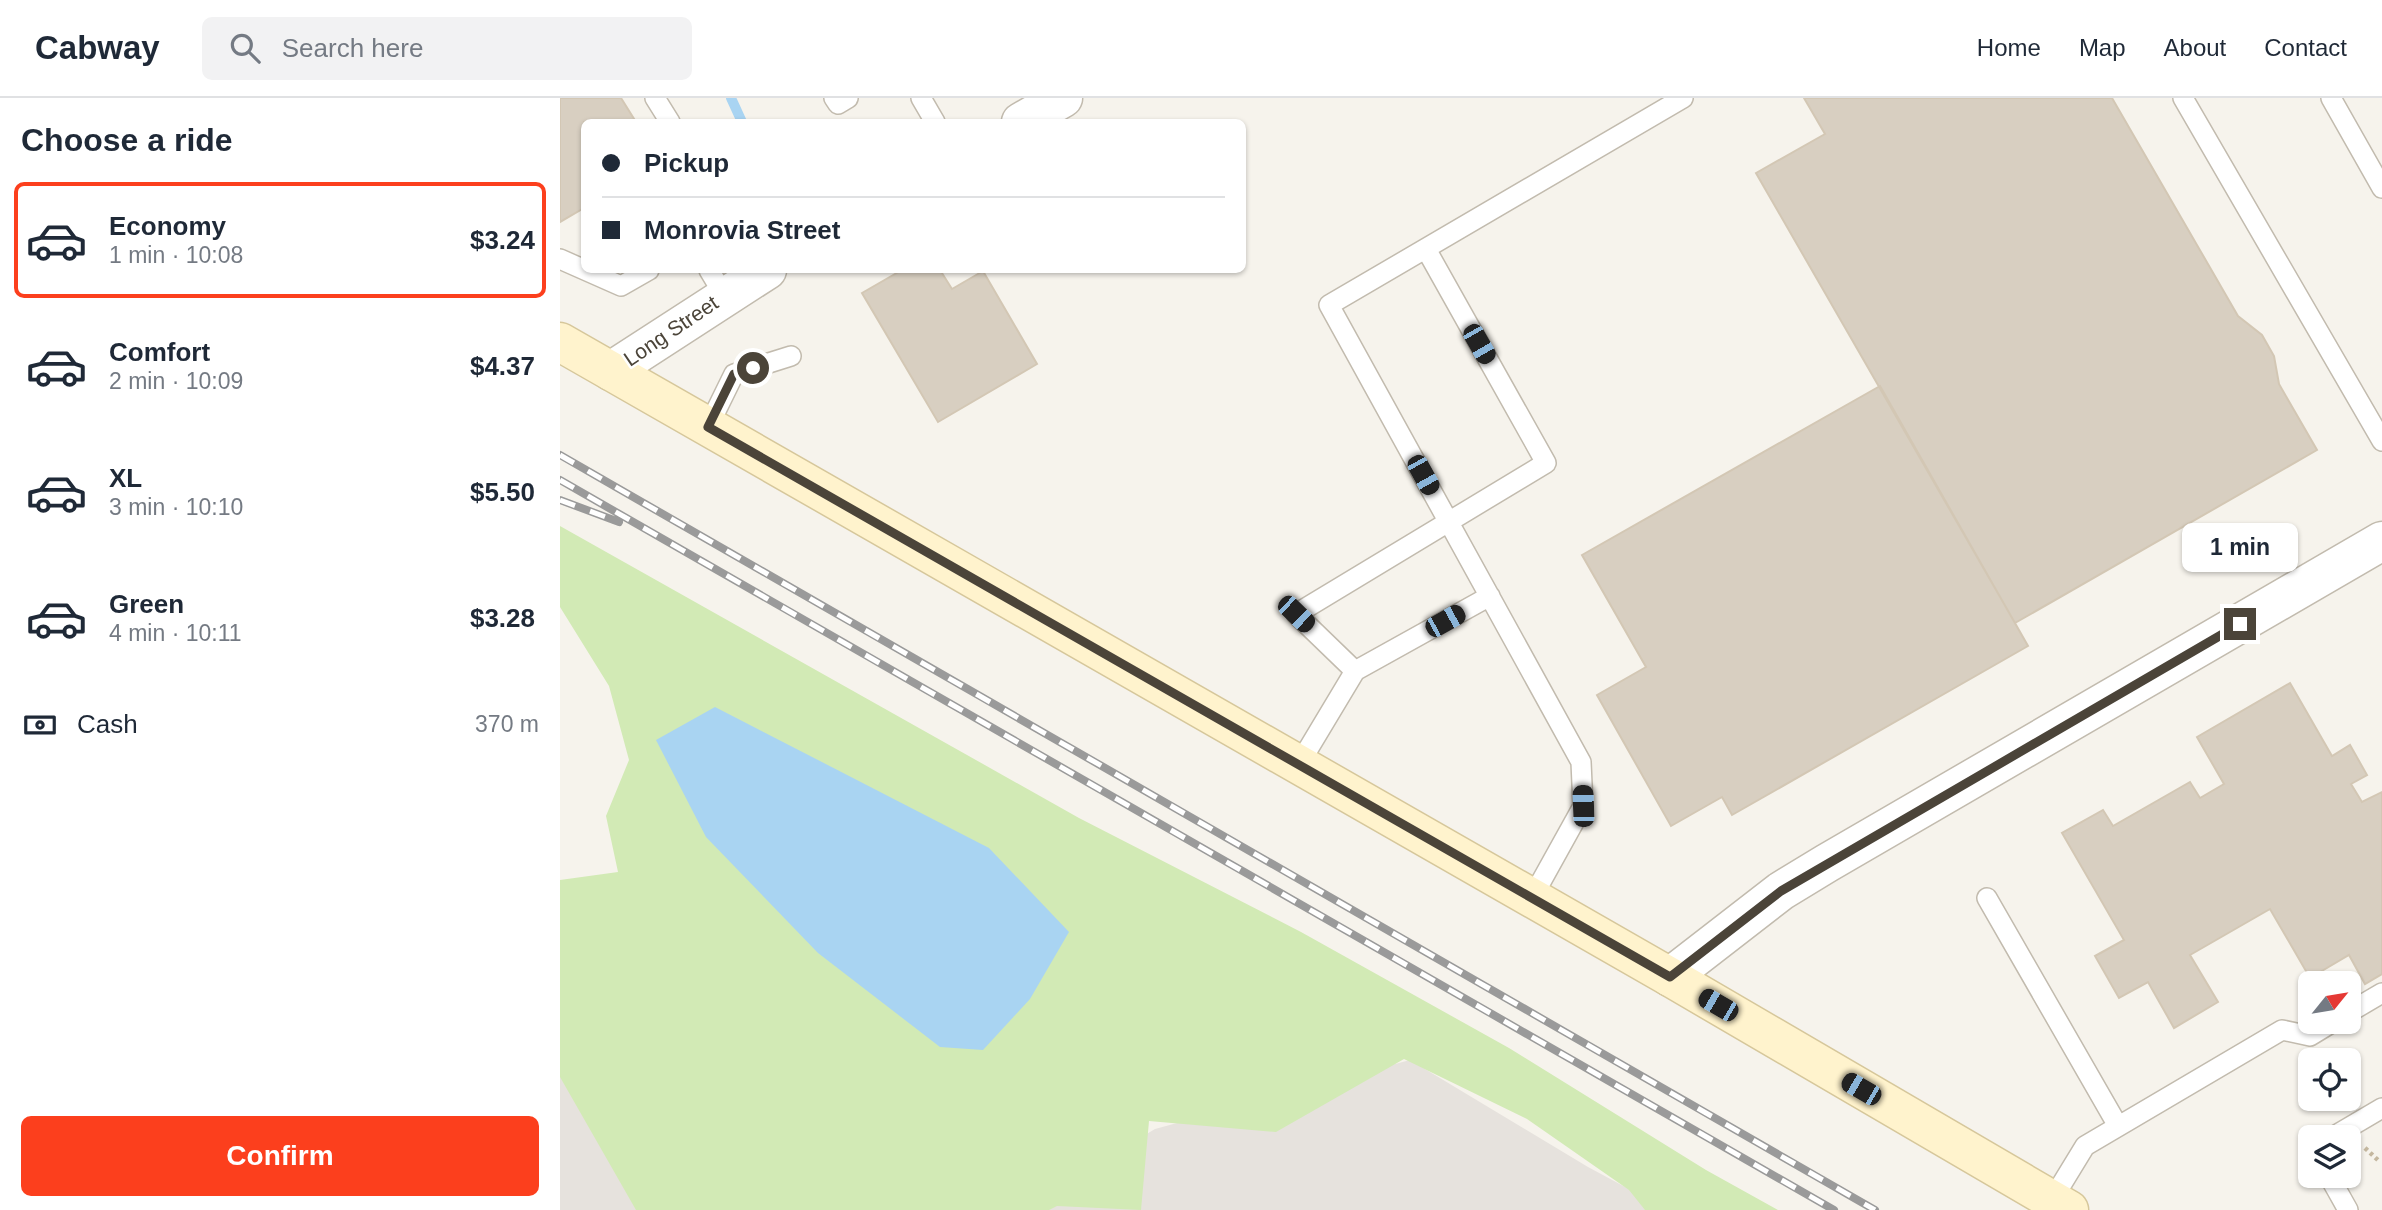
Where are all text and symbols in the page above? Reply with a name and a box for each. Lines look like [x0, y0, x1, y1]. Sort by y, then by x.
search box [202, 17, 692, 80]
text: Cabway [35, 29, 160, 66]
icon: search [226, 29, 264, 67]
text: Search here [282, 33, 423, 63]
text: Home [1977, 34, 2041, 61]
text: Map [2079, 34, 2126, 61]
text: About [2164, 34, 2226, 61]
text: Contact [2264, 34, 2347, 61]
text: Choose a ride [21, 122, 233, 158]
text: Pickup [644, 148, 729, 178]
icon: car [25, 209, 88, 272]
text: Economy [109, 211, 226, 241]
text: Monrovia Street [644, 215, 841, 245]
text: $3.24 [470, 225, 535, 255]
text: 1 min · 10:08 [109, 242, 243, 268]
street label: Long Street [619, 291, 722, 370]
car [1460, 321, 1499, 367]
icon: car [25, 335, 88, 398]
text: Comfort [109, 337, 210, 367]
text: $4.37 [470, 351, 535, 381]
route start [737, 352, 769, 384]
text: 2 min · 10:09 [109, 368, 243, 394]
car [1404, 452, 1443, 498]
icon: car [25, 461, 88, 524]
text: XL [109, 463, 142, 493]
text: $5.50 [470, 477, 535, 507]
text: 3 min · 10:10 [109, 494, 243, 520]
callout: 1 min [2182, 522, 2298, 572]
text: 1 min [2210, 534, 2270, 560]
icon: car [25, 587, 88, 650]
text: Green [109, 589, 184, 619]
car [1274, 592, 1319, 636]
car [1422, 602, 1469, 640]
text: $3.28 [470, 603, 535, 633]
route end [2224, 608, 2256, 640]
text: 4 min · 10:11 [109, 620, 242, 646]
icon: cash [21, 706, 59, 744]
text: Cash [77, 709, 138, 739]
text: 370 m [475, 711, 539, 737]
car [1572, 785, 1595, 827]
north arrow [2298, 971, 2361, 1034]
map controls [2298, 971, 2361, 1188]
car [1695, 985, 1742, 1025]
button: locate [2298, 1048, 2361, 1111]
car [1838, 1069, 1885, 1109]
button: Confirm [21, 1116, 539, 1196]
button: layers [2298, 1125, 2361, 1188]

